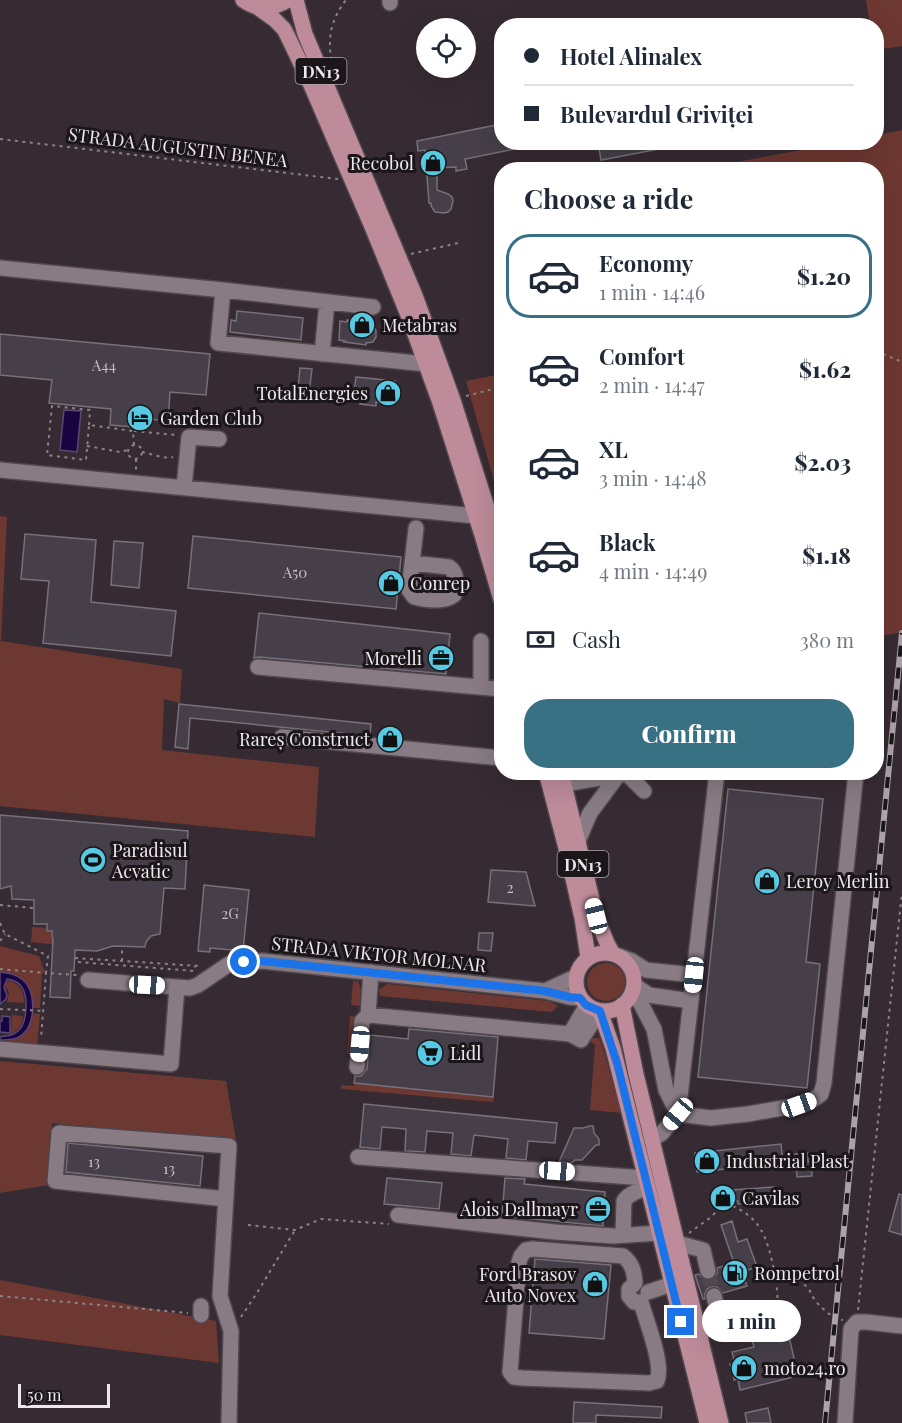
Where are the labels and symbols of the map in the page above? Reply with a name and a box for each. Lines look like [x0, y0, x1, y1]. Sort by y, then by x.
road number: DN13 [296, 58, 346, 84]
street label: STRADA AUGUSTIN BENEA [67, 122, 290, 172]
shop icon: Recobol [418, 148, 448, 178]
place label: Recobol [350, 151, 414, 175]
shop icon: Metabras [347, 310, 377, 340]
place label: Metabras [382, 313, 457, 337]
house number: A44 [91, 355, 116, 375]
shop icon: TotalEnergies [373, 378, 403, 408]
place label: TotalEnergies [256, 381, 368, 405]
hotel icon: Garden Club [125, 403, 155, 433]
place label: Garden Club [160, 406, 262, 430]
house number: A50 [282, 562, 307, 582]
shop icon: Conrep [376, 568, 406, 598]
place label: Conrep [410, 571, 470, 595]
office icon: Morelli [426, 643, 456, 673]
place label: Morelli [364, 646, 422, 670]
shop icon: Rareș Construct [375, 724, 405, 754]
place label: Rareș Construct [239, 727, 371, 751]
place label: Paradisul Acvatic [111, 838, 188, 883]
sports icon: Paradisul Acvatic [78, 845, 108, 875]
road number: DN13 [558, 851, 608, 877]
shop icon: Leroy Merlin [752, 866, 782, 896]
place label: Leroy Merlin [786, 869, 890, 893]
house number: 2 [506, 877, 514, 897]
car [583, 896, 609, 936]
house number: 2G [221, 903, 239, 923]
street label: STRADA VIKTOR MOLNAR [271, 931, 488, 977]
route start [230, 948, 257, 975]
car [683, 956, 705, 994]
car [129, 975, 165, 995]
car [349, 1025, 371, 1063]
supermarket icon: Lidl [415, 1038, 445, 1068]
place label: Lidl [450, 1041, 481, 1065]
car [779, 1090, 819, 1120]
car [660, 1094, 696, 1134]
shop icon: Industrial Plast [692, 1146, 722, 1176]
place label: Industrial Plast [726, 1149, 850, 1173]
house number: 13 [88, 1151, 100, 1171]
house number: 13 [163, 1158, 175, 1178]
car [538, 1161, 576, 1181]
shop icon: Cavilas [708, 1183, 738, 1213]
place label: Cavilas [742, 1186, 800, 1210]
office icon: Alois Dallmayr [583, 1194, 613, 1224]
place label: Alois Dallmayr [459, 1197, 578, 1221]
fuel station icon: Rompetrol [720, 1258, 750, 1288]
place label: Rompetrol [754, 1261, 840, 1285]
place label: Ford Brasov Auto Novex [479, 1262, 577, 1307]
shop icon: Ford Brasov Auto Novex [580, 1269, 610, 1299]
callout: 1 min [702, 1301, 801, 1343]
route end [667, 1308, 694, 1335]
shop icon: moto24.ro [729, 1353, 759, 1383]
place label: moto24.ro [764, 1356, 846, 1380]
scale bar [18, 1381, 110, 1408]

